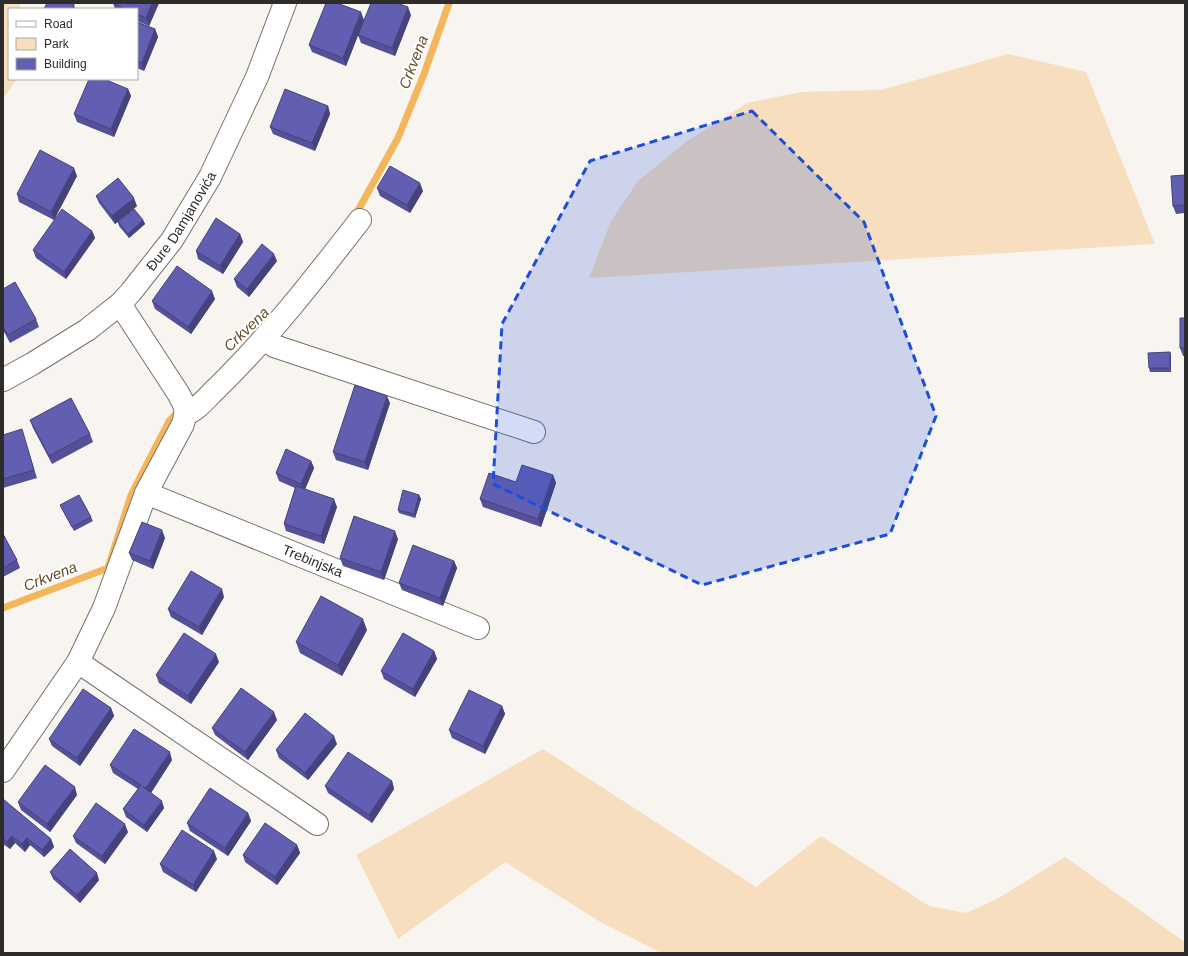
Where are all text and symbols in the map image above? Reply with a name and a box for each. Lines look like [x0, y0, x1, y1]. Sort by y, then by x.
legend [8, 8, 138, 80]
text: Road [44, 17, 73, 31]
water label: Crkvena [395, 33, 431, 91]
text: Park [44, 37, 70, 51]
text: Building [44, 57, 87, 71]
street label: Đure Damjanovića [143, 169, 219, 274]
water label: Crkvena [220, 303, 272, 355]
street label: Trebinjska [280, 541, 346, 580]
water label: Crkvena [21, 558, 79, 594]

